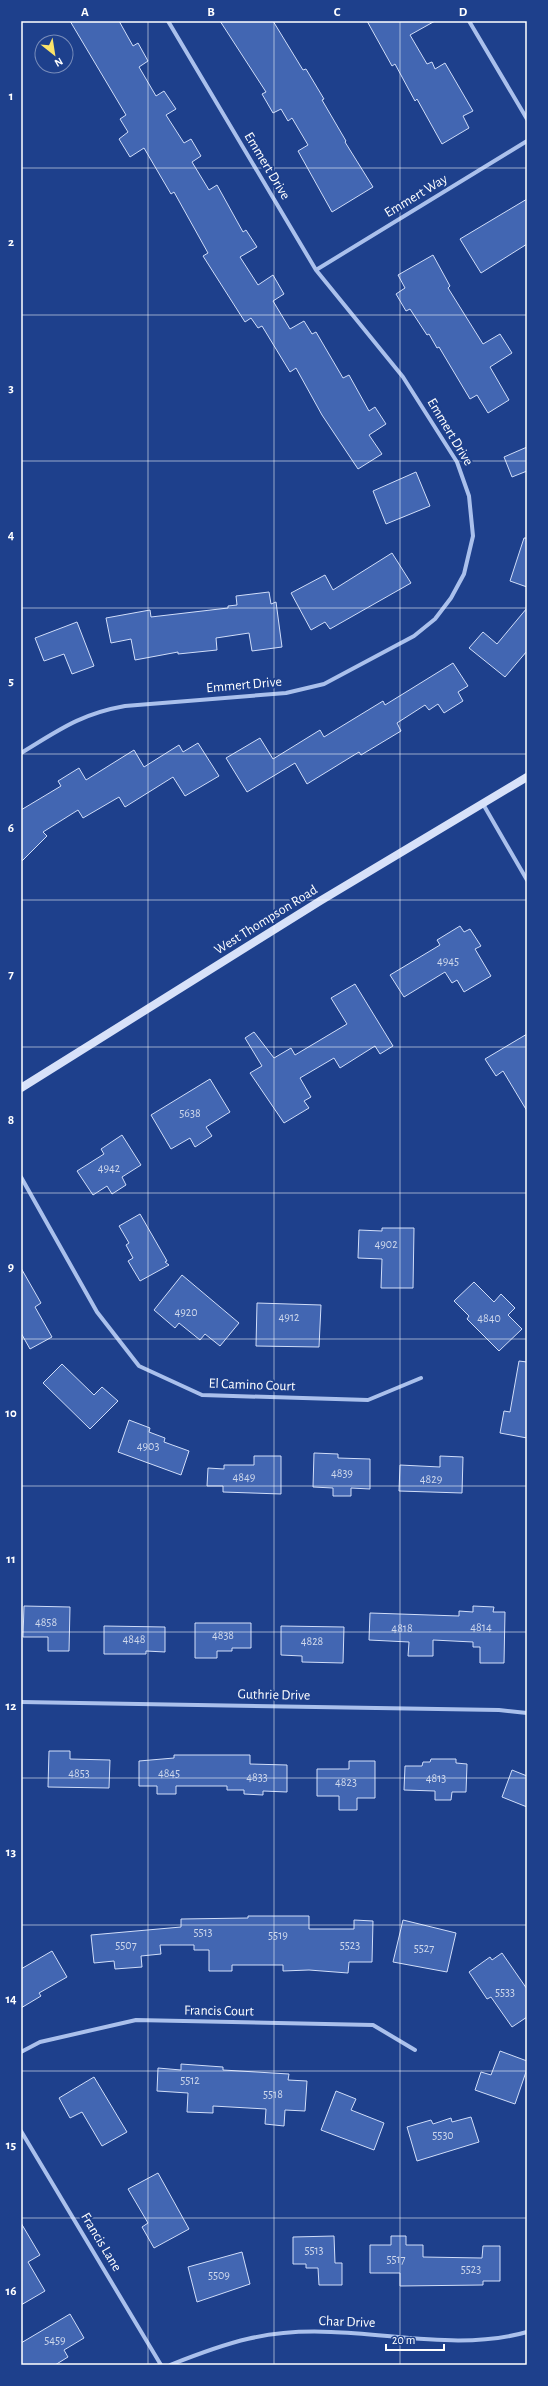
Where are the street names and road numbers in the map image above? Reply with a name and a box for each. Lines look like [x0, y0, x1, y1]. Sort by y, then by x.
street label: Emmert Drive [241, 130, 293, 202]
street label: Emmert Way [382, 172, 450, 220]
street label: Emmert Drive [424, 396, 476, 468]
street label: Emmert Drive [206, 675, 282, 695]
street label: West Thompson Road [212, 883, 320, 957]
street label: El Camino Court [208, 1376, 296, 1394]
street label: Guthrie Drive [238, 1687, 310, 1703]
street label: Francis Court [184, 2003, 254, 2019]
street label: Francis Lane [78, 2210, 124, 2274]
street label: Char Drive [318, 2314, 376, 2330]

